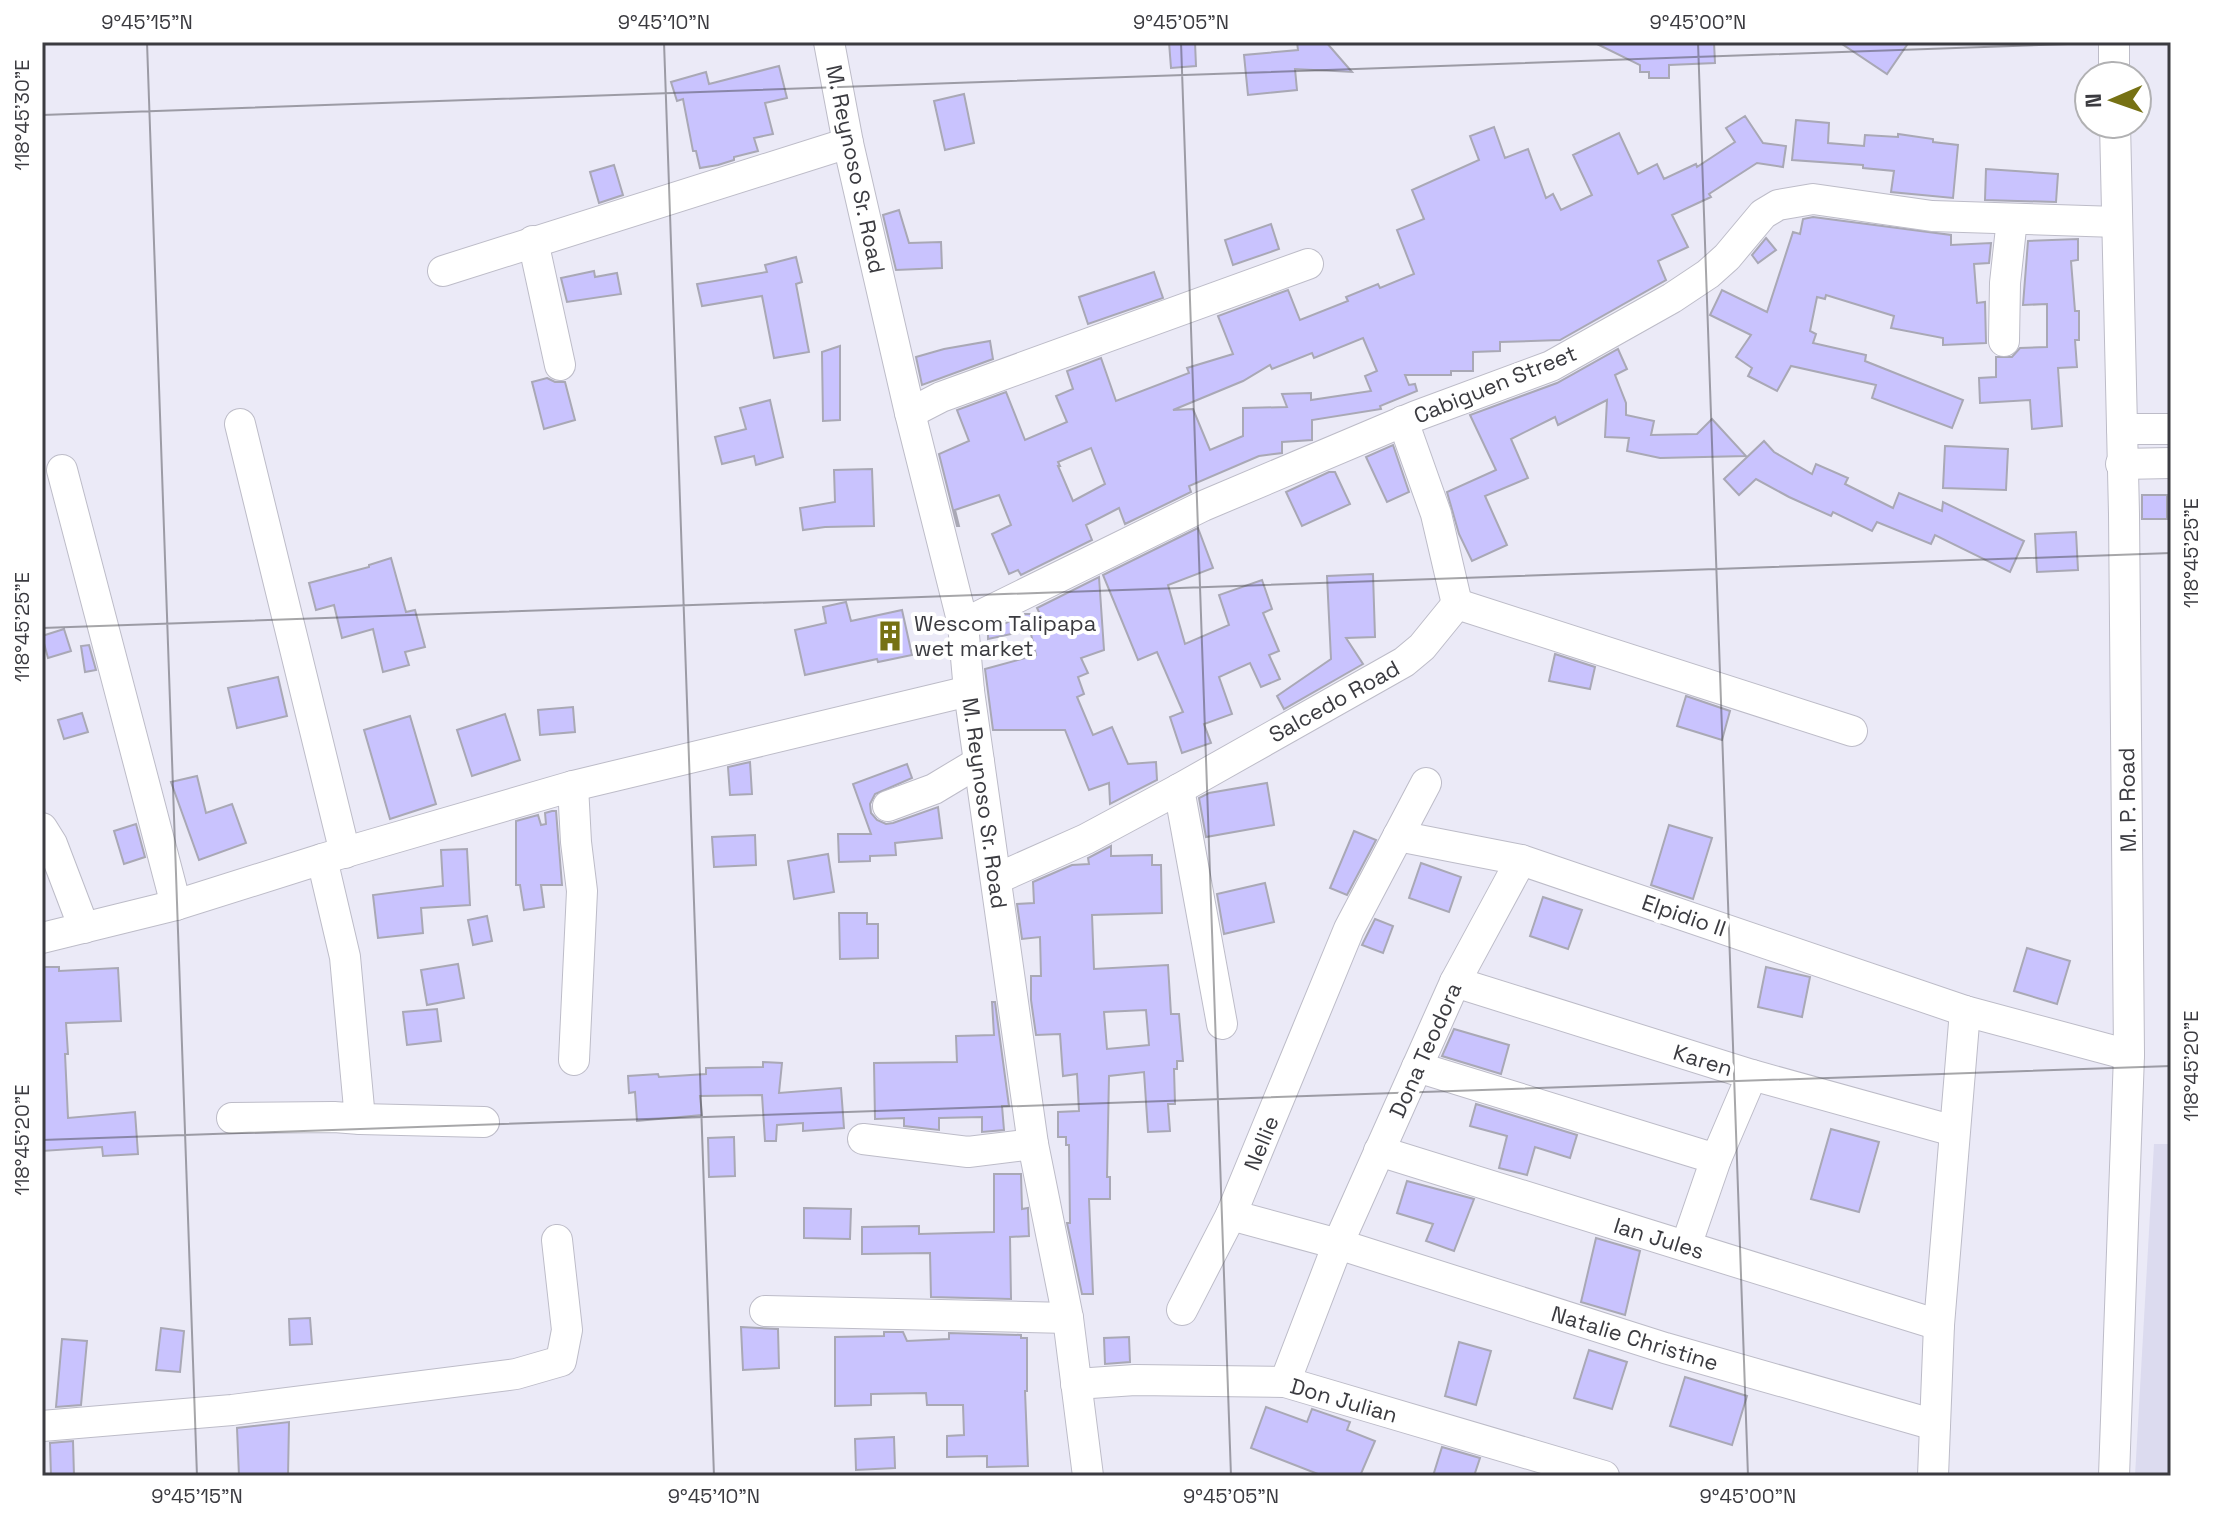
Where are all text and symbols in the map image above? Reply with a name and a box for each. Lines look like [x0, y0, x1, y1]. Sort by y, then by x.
text: 9°45'15"N [101, 9, 193, 35]
text: 9°45'10"N [618, 9, 710, 35]
text: 9°45'05"N [1133, 9, 1229, 35]
text: 9°45'00"N [1650, 9, 1746, 35]
text: 118°45'30"E [9, 60, 35, 170]
north arrow [2073, 60, 2153, 140]
street label: M. Reynoso Sr. Road [820, 62, 892, 276]
text: N [2079, 93, 2107, 109]
street label: Cabiguen Street [1409, 339, 1581, 429]
text: 118°45'25"E [2178, 498, 2204, 608]
text: 118°45'25"E [9, 572, 35, 682]
place label: Wescom Talipapa wet market [914, 609, 1097, 662]
building icon: Wescom Talipapa wet market [873, 619, 907, 653]
street label: Salcedo Road [1264, 654, 1404, 748]
street label: M. Reynoso Sr. Road [956, 696, 1014, 910]
street label: M. P. Road [2112, 747, 2142, 853]
street label: Elpidio II [1638, 888, 1730, 942]
street label: Dona Teodora [1383, 978, 1467, 1122]
text: 118°45'20"E [2178, 1011, 2204, 1121]
street label: Karen [1670, 1038, 1736, 1082]
text: 118°45'20"E [9, 1085, 35, 1195]
street label: Nellie [1237, 1111, 1285, 1175]
street label: Ian Jules [1610, 1211, 1708, 1265]
street label: Natalie Christine [1548, 1299, 1722, 1377]
street label: Don Julian [1287, 1371, 1401, 1429]
text: 9°45'15"N [151, 1483, 243, 1509]
text: 9°45'10"N [668, 1483, 760, 1509]
text: 9°45'05"N [1183, 1483, 1279, 1509]
text: 9°45'00"N [1700, 1483, 1796, 1509]

